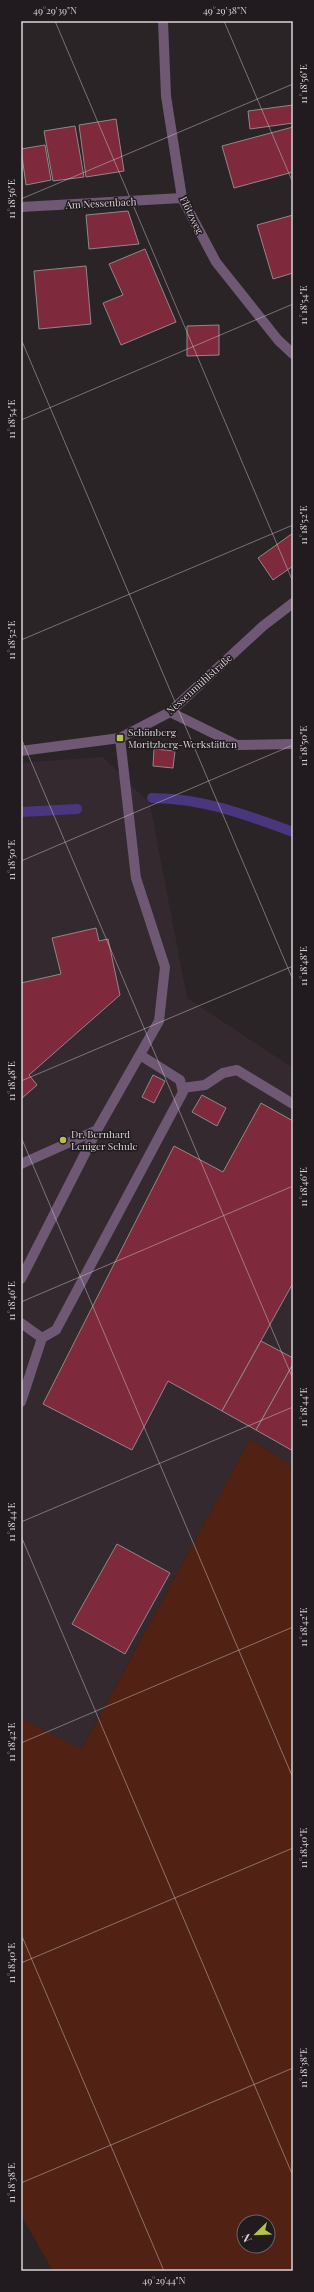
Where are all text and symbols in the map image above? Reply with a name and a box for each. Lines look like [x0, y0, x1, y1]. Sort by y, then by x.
text: 49°29'39"N [33, 3, 77, 17]
text: 49°29'38"N [203, 3, 247, 17]
text: 11°18'56"E [296, 64, 310, 104]
text: 11°18'56"E [4, 179, 18, 219]
street label: Am Nessenbach [64, 194, 137, 212]
street label: Flötzweg [177, 194, 207, 237]
text: 11°18'54"E [296, 285, 310, 325]
text: 11°18'54"E [4, 399, 18, 439]
text: 11°18'52"E [296, 505, 310, 545]
text: 11°18'52"E [4, 620, 18, 660]
street label: Nessenmühlstraße [163, 651, 235, 717]
place label: Schönberg Moritzberg-Werkstätten [128, 725, 237, 751]
text: 11°18'50"E [296, 726, 310, 766]
marker: Schönberg Moritzberg-Werkstätten [115, 733, 125, 743]
text: 11°18'50"E [4, 840, 18, 880]
text: 11°18'48"E [296, 946, 310, 986]
text: 11°18'48"E [4, 1061, 18, 1101]
place label: Dr. Bernhard Leniger Schule [71, 1127, 138, 1153]
marker: Dr. Bernhard Leniger Schule [58, 1135, 68, 1145]
text: 11°18'46"E [296, 1167, 310, 1207]
text: 11°18'46"E [4, 1281, 18, 1321]
text: 11°18'44"E [296, 1387, 310, 1427]
text: 11°18'44"E [4, 1502, 18, 1542]
text: 11°18'42"E [296, 1607, 310, 1647]
text: 11°18'42"E [4, 1722, 18, 1762]
text: 11°18'40"E [296, 1828, 310, 1868]
text: 11°18'40"E [4, 1943, 18, 1983]
text: 11°18'38"E [296, 2048, 310, 2088]
text: 11°18'38"E [4, 2163, 18, 2203]
north arrow [236, 2214, 276, 2254]
text: N [238, 2231, 255, 2245]
text: 49°29'44"N [142, 2273, 186, 2287]

